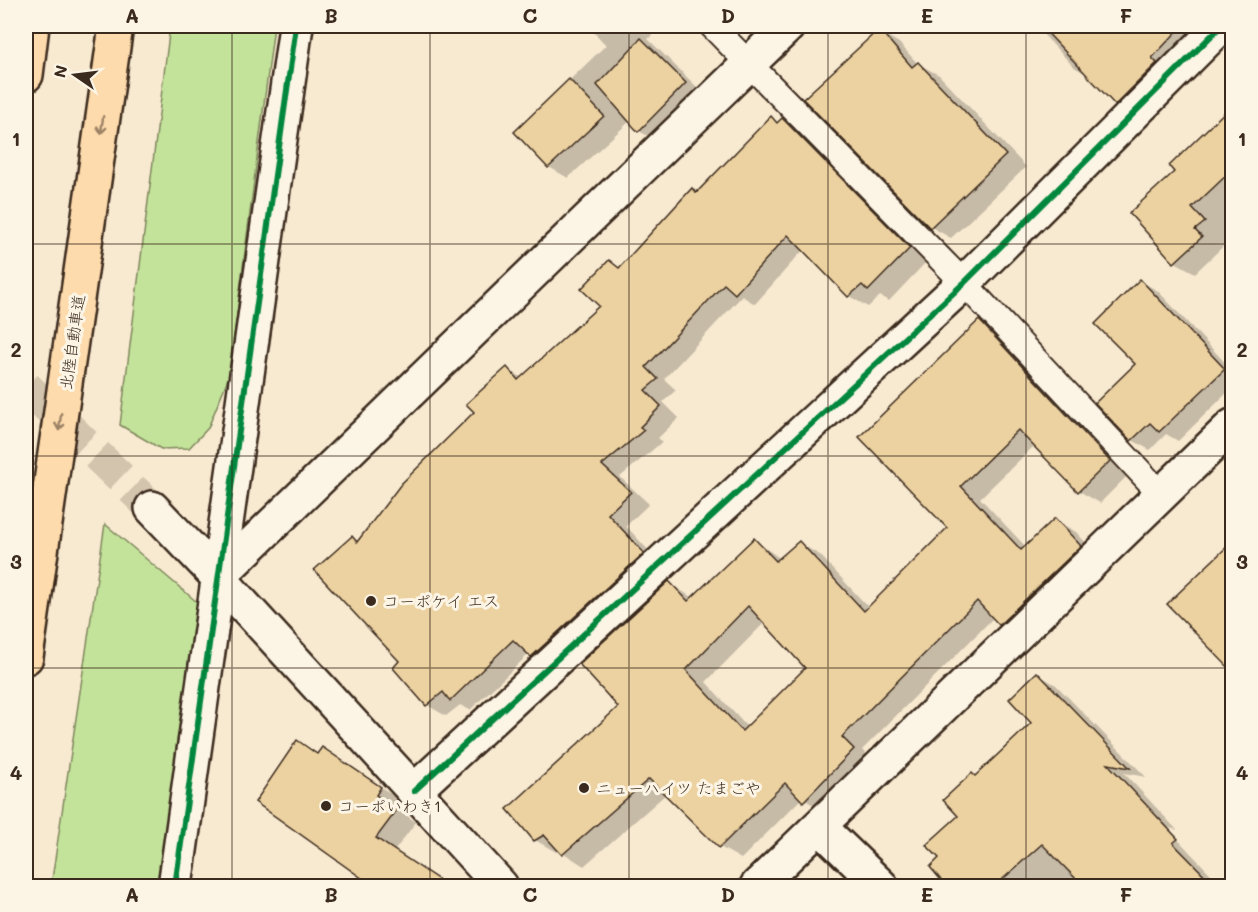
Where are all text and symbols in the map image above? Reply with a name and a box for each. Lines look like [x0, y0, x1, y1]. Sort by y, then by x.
text: A [125, 2, 139, 28]
text: B [324, 2, 338, 28]
text: C [523, 2, 538, 28]
text: D [721, 2, 735, 28]
text: E [921, 2, 933, 28]
text: F [1120, 2, 1133, 28]
north arrow [45, 45, 105, 105]
text: N [48, 63, 72, 80]
one-way arrow [96, 115, 107, 134]
text: 1 [12, 125, 20, 151]
text: 1 [1238, 125, 1246, 151]
street label: 北陸自動車道 [54, 293, 89, 391]
text: 2 [10, 336, 22, 362]
text: 2 [1236, 336, 1248, 362]
one-way arrow [54, 412, 65, 431]
text: 3 [10, 548, 22, 574]
text: 3 [1236, 548, 1248, 574]
place label: コーポケイ エス [383, 590, 499, 611]
marker: コーポケイ エス [364, 594, 378, 608]
text: 4 [10, 759, 23, 785]
text: 4 [1236, 759, 1249, 785]
place label: ニューハイツ たまごや [596, 777, 761, 798]
marker: ニューハイツ たまごや [577, 781, 591, 795]
place label: コーポいわき1 [338, 795, 441, 816]
marker: コーポいわき1 [319, 799, 333, 813]
text: A [125, 881, 139, 907]
text: B [324, 881, 338, 907]
text: C [523, 881, 538, 907]
text: D [721, 881, 735, 907]
text: E [921, 881, 933, 907]
text: F [1120, 881, 1133, 907]

